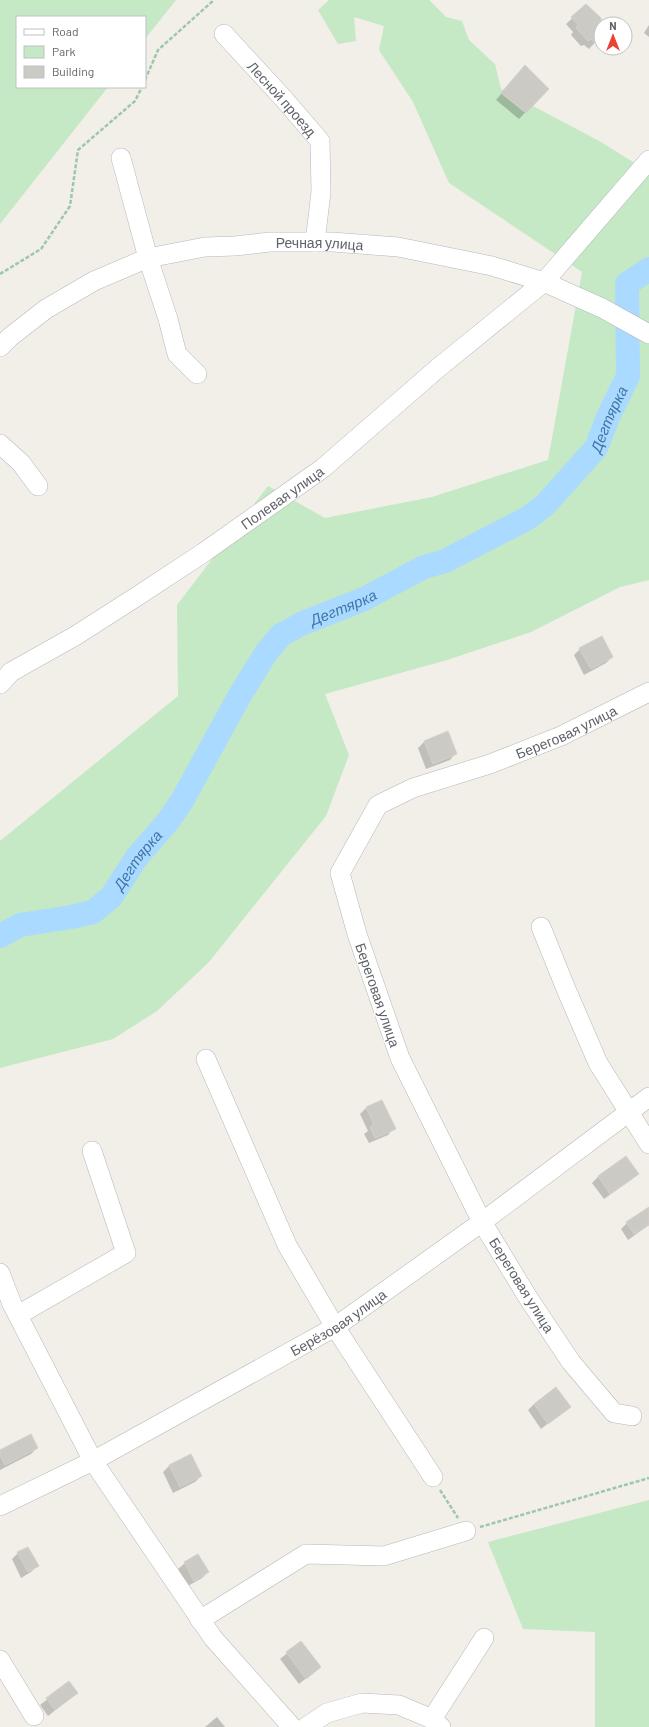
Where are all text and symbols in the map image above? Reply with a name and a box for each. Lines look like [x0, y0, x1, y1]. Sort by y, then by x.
legend [16, 16, 146, 88]
north arrow [593, 16, 633, 56]
text: N [609, 19, 617, 32]
text: Road [52, 24, 79, 38]
text: Park [52, 44, 76, 58]
street label: Лесной проезд [244, 57, 320, 140]
text: Building [52, 64, 94, 78]
street label: Речная улица [276, 234, 364, 253]
water label: Дегтярка [586, 383, 631, 457]
street label: Полевая улица [237, 462, 327, 532]
water label: Дегтярка [305, 585, 380, 629]
street label: Береговая улица [513, 701, 620, 762]
water label: Дегтярка [108, 826, 165, 895]
street label: Береговая улица [352, 941, 404, 1050]
street label: Береговая улица [486, 1234, 558, 1336]
street label: Берёзовая улица [287, 1285, 389, 1359]

